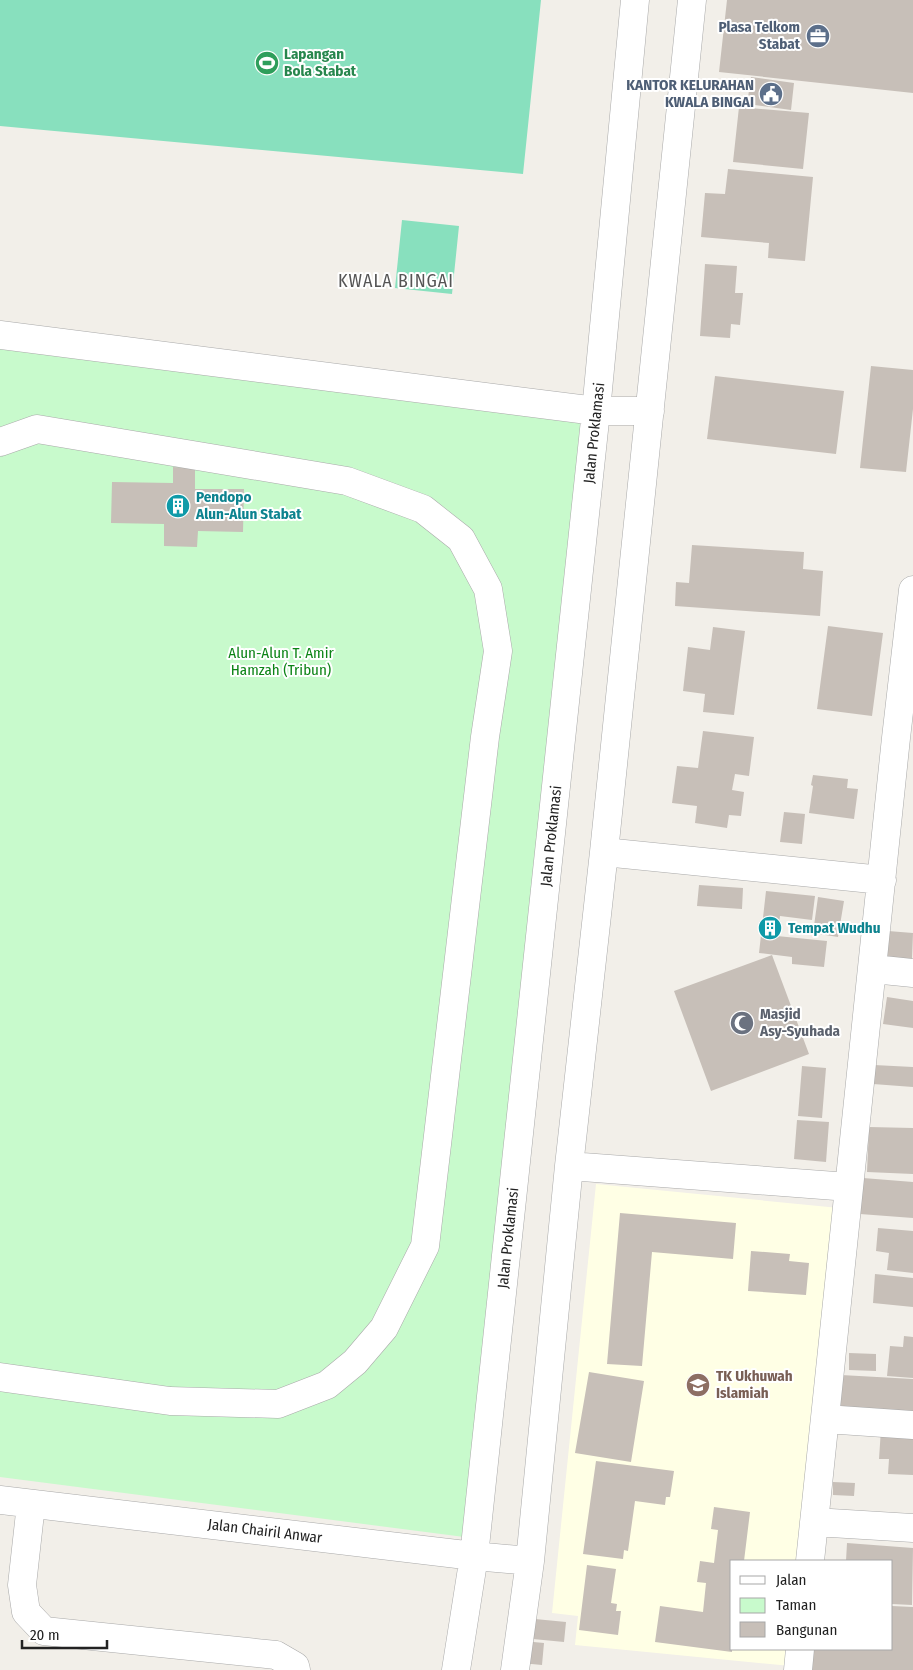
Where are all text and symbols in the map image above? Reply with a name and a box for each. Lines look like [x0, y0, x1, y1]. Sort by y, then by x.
place label: Plasa Telkom Stabat [718, 18, 801, 53]
office icon: Plasa Telkom Stabat [805, 23, 831, 49]
place label: Lapangan Bola Stabat [284, 45, 357, 80]
sports icon: Lapangan Bola Stabat [254, 50, 280, 76]
place label: KANTOR KELURAHAN KWALA BINGAI [626, 76, 754, 111]
public building icon: KANTOR KELURAHAN KWALA BINGAI [758, 81, 784, 107]
district label: KWALA BINGAI [338, 270, 454, 292]
street label: Jalan Proklamasi [580, 382, 608, 484]
place label: Pendopo Alun-Alun Stabat [195, 488, 302, 523]
building icon: Pendopo Alun-Alun Stabat [165, 493, 191, 519]
park label: Alun-Alun T. Amir Hamzah (Tribun) [228, 644, 334, 679]
street label: Jalan Proklamasi [537, 785, 565, 887]
building icon: Tempat Wudhu [757, 915, 783, 941]
place label: Tempat Wudhu [788, 919, 881, 937]
place label: Masjid Asy-Syuhada [759, 1005, 841, 1040]
mosque icon: Masjid Asy-Syuhada [729, 1010, 755, 1036]
street label: Jalan Proklamasi [494, 1187, 522, 1289]
place label: TK Ukhuwah Islamiah [716, 1367, 793, 1402]
school or university icon: TK Ukhuwah Islamiah [685, 1372, 711, 1398]
street label: Jalan Chairil Anwar [207, 1515, 324, 1547]
legend [730, 1560, 893, 1650]
text: Jalan [776, 1571, 806, 1589]
text: Taman [776, 1596, 816, 1614]
scale bar [22, 1618, 108, 1650]
text: Bangunan [776, 1621, 837, 1639]
text: 20 m [30, 1626, 60, 1644]

